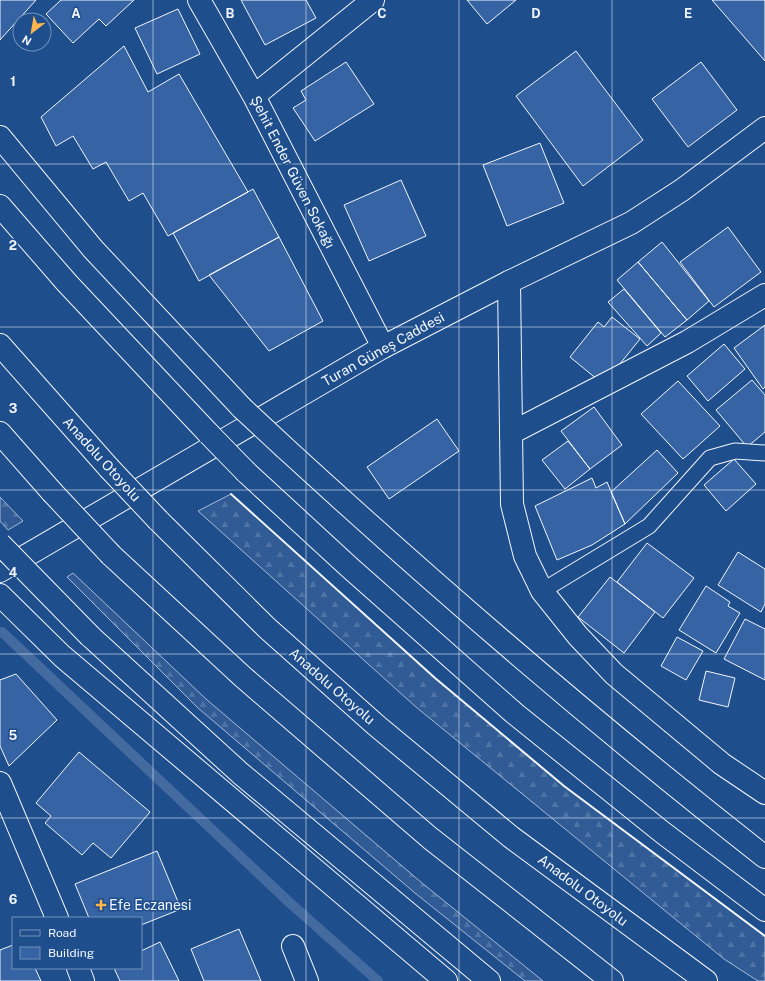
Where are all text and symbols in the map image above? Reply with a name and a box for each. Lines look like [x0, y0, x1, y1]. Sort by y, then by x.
text: A [71, 6, 81, 21]
text: B [226, 6, 235, 21]
text: C [377, 6, 387, 21]
text: D [531, 6, 541, 21]
text: E [684, 6, 692, 21]
north arrow [12, 12, 52, 52]
text: N [20, 33, 34, 48]
text: 1 [10, 74, 16, 89]
street label: Şehit Ender Güven Sokağı [248, 93, 338, 251]
text: 2 [9, 238, 17, 253]
street label: Turan Güneş Caddesi [319, 309, 447, 389]
text: 3 [9, 401, 18, 416]
street label: Anadolu Otoyolu [60, 413, 144, 505]
text: 4 [9, 565, 18, 580]
street label: Anadolu Otoyolu [286, 644, 378, 728]
text: 5 [9, 728, 18, 743]
street label: Anadolu Otoyolu [535, 851, 631, 929]
text: 6 [9, 892, 18, 907]
place label: Efe Eczanesi [109, 897, 191, 913]
marker: Efe Eczanesi [96, 900, 106, 910]
legend [12, 917, 142, 969]
text: Road [48, 926, 76, 940]
text: Building [48, 946, 94, 960]

